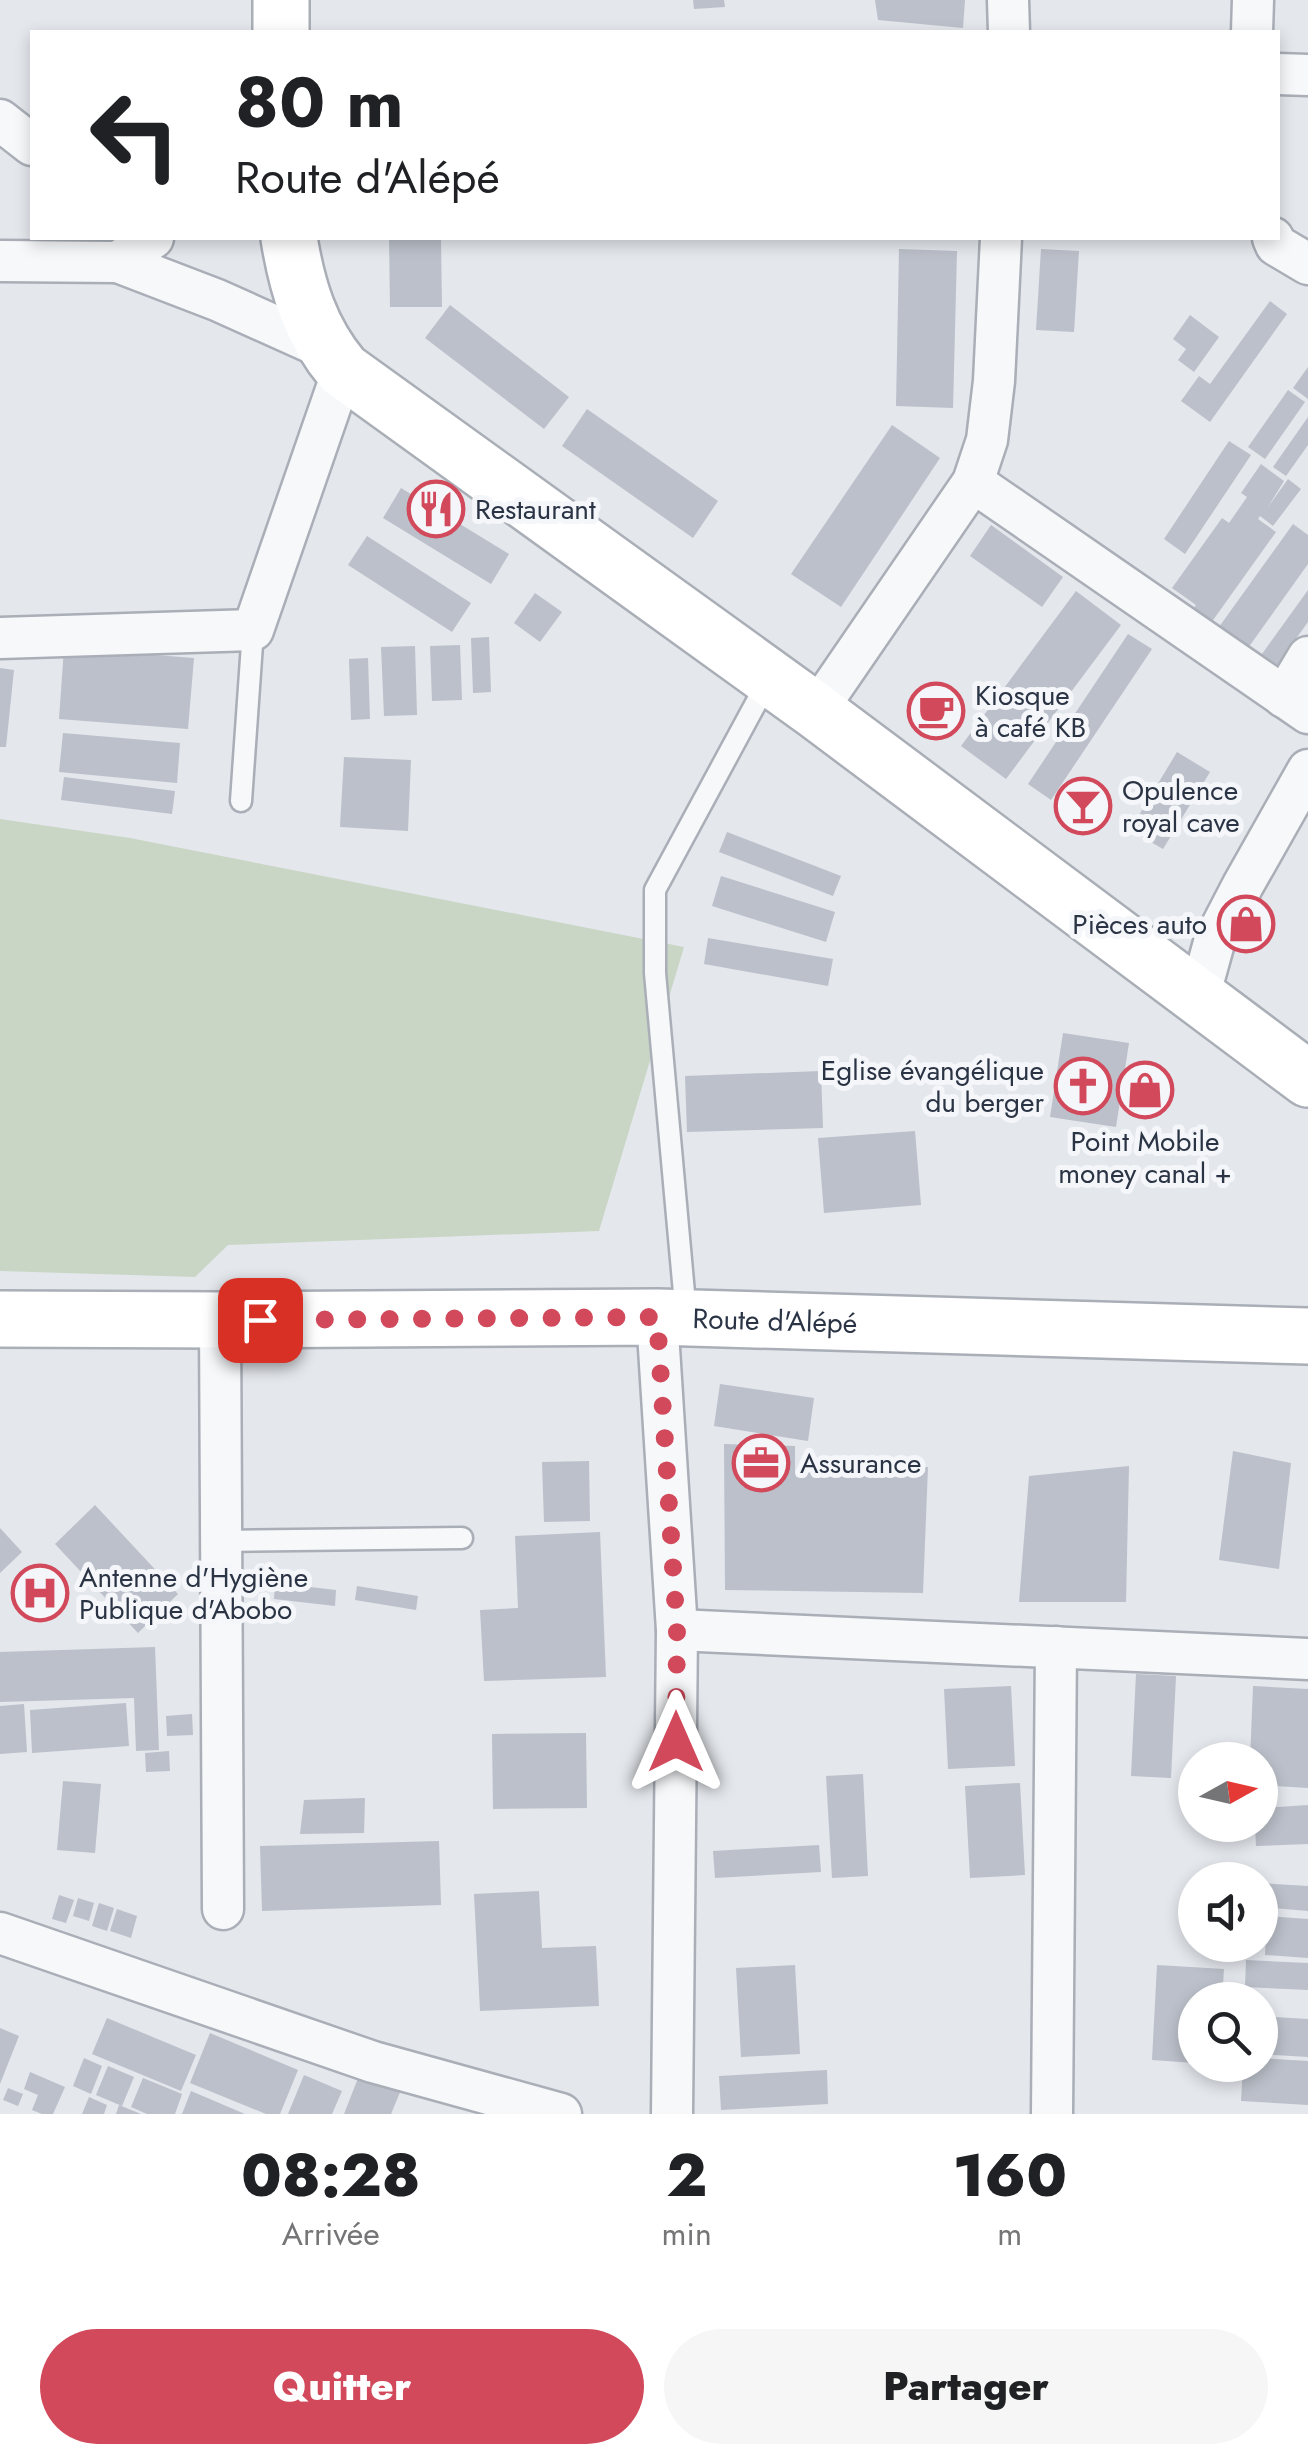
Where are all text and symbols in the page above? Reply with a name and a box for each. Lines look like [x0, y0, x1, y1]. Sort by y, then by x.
text: 80 m [235, 52, 404, 153]
icon: left [70, 70, 200, 200]
text: Route d'Alépé [235, 145, 500, 210]
restaurant icon: Restaurant [406, 479, 466, 539]
place label: Restaurant [475, 489, 596, 530]
place label: Kiosque à café KB [975, 675, 1086, 748]
cafe icon: Kiosque à café KB [906, 681, 966, 741]
place label: Opulence royal cave [1122, 770, 1240, 843]
bar icon: Opulence royal cave [1053, 776, 1113, 836]
shop icon: Pièces auto [1216, 894, 1276, 954]
place label: Pièces auto [1072, 904, 1207, 945]
place label: Eglise évangélique du berger [821, 1050, 1044, 1123]
church icon: Eglise évangélique du berger [1053, 1056, 1113, 1116]
shop icon: Point Mobile money canal + [1115, 1060, 1175, 1120]
place label: Point Mobile money canal + [1058, 1121, 1232, 1194]
pin [218, 1278, 303, 1363]
icon: arrive [233, 1293, 288, 1348]
street label: Route d'Alépé [692, 1298, 858, 1344]
office icon: Assurance [731, 1433, 791, 1493]
place label: Assurance [800, 1443, 921, 1484]
place label: Antenne d'Hygiène Publique d'Abobo [79, 1557, 308, 1630]
hospital icon: Antenne d'Hygiène Publique d'Abobo [10, 1563, 70, 1623]
position arrow [624, 1690, 728, 1794]
north arrow [1178, 1742, 1278, 1842]
map controls [1178, 1742, 1278, 2082]
button: sound [1178, 1862, 1278, 1962]
button: search [1178, 1982, 1278, 2082]
text: 08:28 [241, 2132, 421, 2219]
text: 2 [666, 2132, 707, 2219]
text: 160 [953, 2132, 1067, 2219]
text: Arrivée [282, 2211, 380, 2257]
text: min [662, 2211, 712, 2257]
text: m [997, 2211, 1022, 2257]
button: Quitter [40, 2329, 644, 2444]
button: Partager [664, 2329, 1268, 2444]

